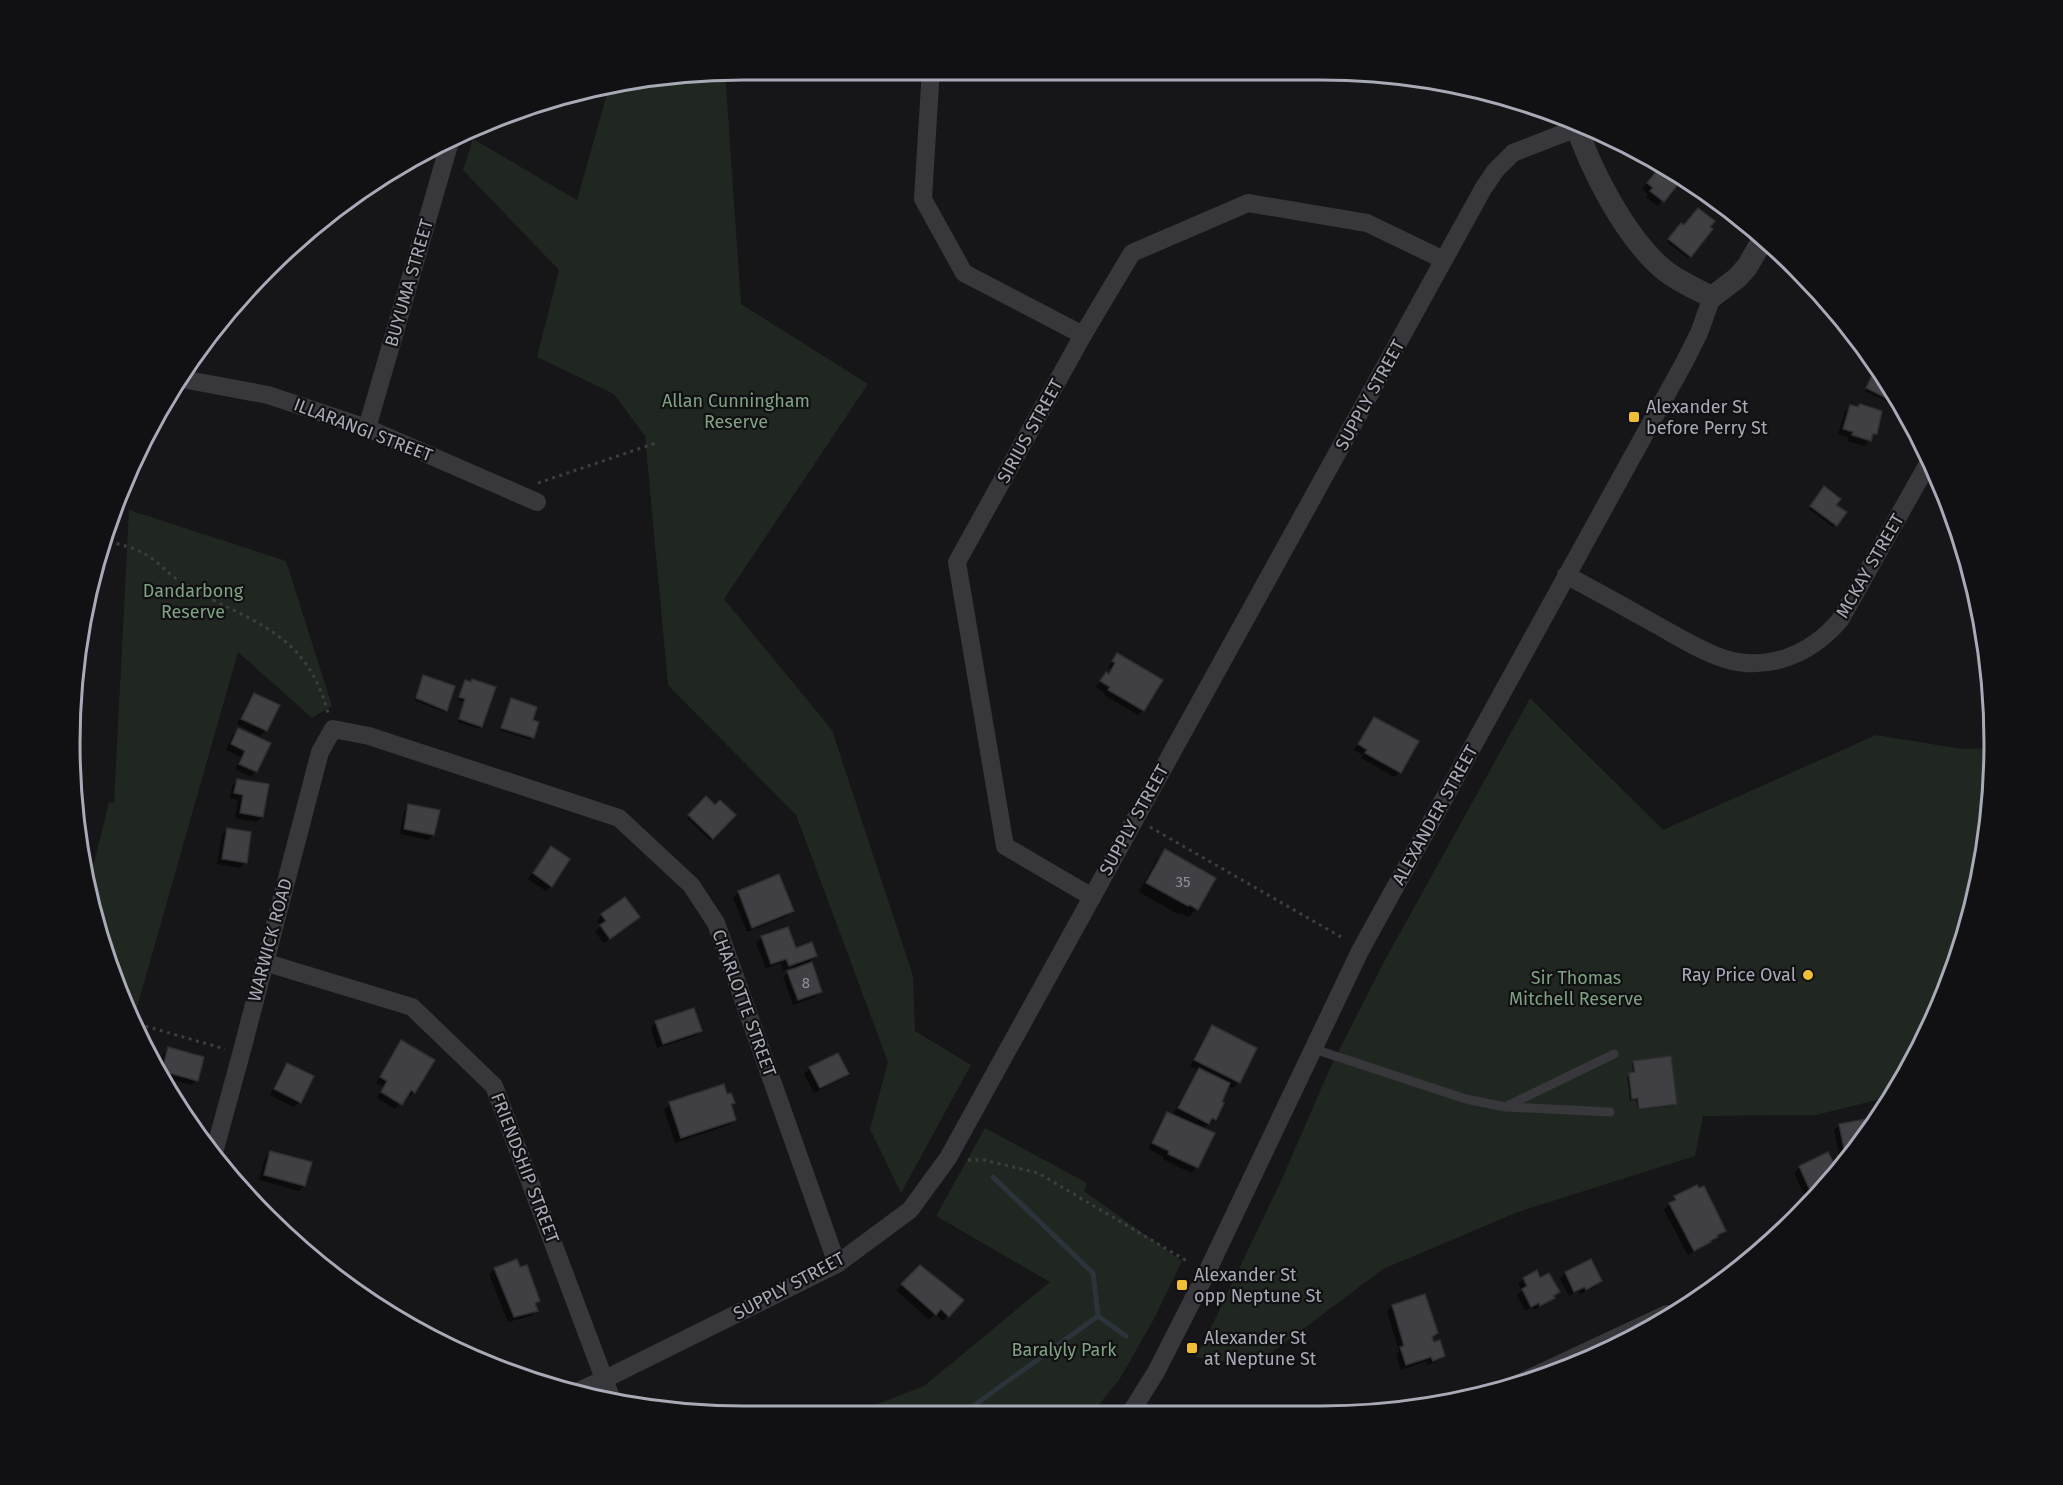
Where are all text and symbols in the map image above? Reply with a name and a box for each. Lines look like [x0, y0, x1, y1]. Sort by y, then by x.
street label: BUYUMA STREET [380, 216, 438, 349]
street label: SUPPLY STREET [1331, 335, 1410, 454]
street label: SIRIUS STREET [992, 374, 1068, 487]
park label: Allan Cunningham Reserve [662, 390, 810, 433]
street label: ILLARANGI STREET [291, 393, 436, 467]
place label: Alexander St before Perry St [1646, 396, 1768, 439]
marker: Alexander St before Perry St [1627, 410, 1641, 424]
street label: MCKAY STREET [1831, 509, 1909, 622]
park label: Dandarbong Reserve [143, 580, 244, 623]
street label: ALEXANDER STREET [1387, 741, 1483, 889]
street label: SUPPLY STREET [1095, 760, 1174, 879]
house number: 35 [1175, 873, 1191, 891]
street label: WARWICK ROAD [243, 876, 297, 1004]
street label: CHARLOTTE STREET [707, 927, 781, 1080]
place label: Ray Price Oval [1681, 964, 1796, 986]
park label: Sir Thomas Mitchell Reserve [1509, 967, 1643, 1010]
marker: Ray Price Oval [1801, 968, 1815, 982]
house number: 8 [802, 974, 810, 992]
street label: FRIENDSHIP STREET [486, 1090, 564, 1247]
street label: SUPPLY STREET [730, 1247, 849, 1325]
place label: Alexander St opp Neptune St [1194, 1264, 1322, 1307]
marker: Alexander St opp Neptune St [1175, 1278, 1189, 1292]
place label: Alexander St at Neptune St [1204, 1327, 1317, 1370]
park label: Baralyly Park [1012, 1339, 1117, 1361]
marker: Alexander St at Neptune St [1185, 1341, 1199, 1355]

